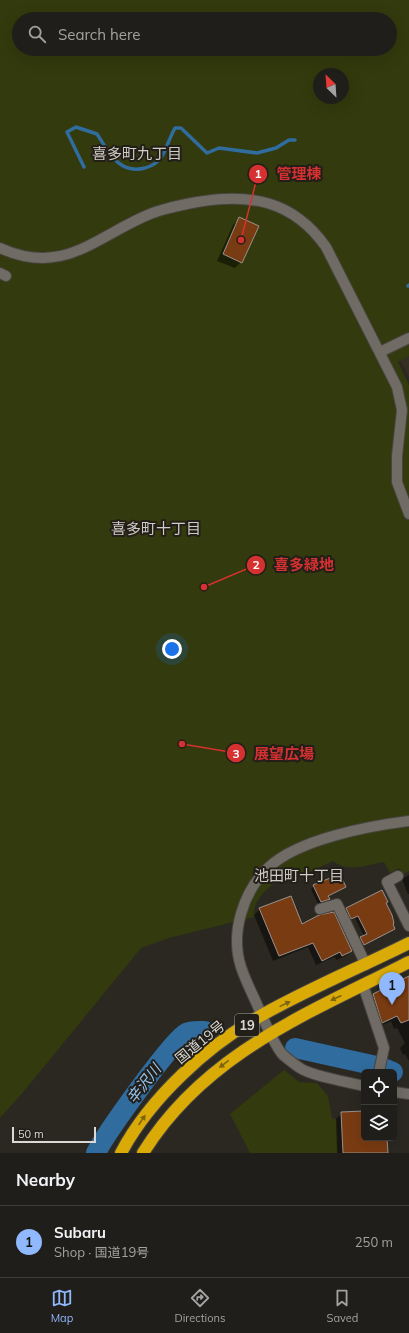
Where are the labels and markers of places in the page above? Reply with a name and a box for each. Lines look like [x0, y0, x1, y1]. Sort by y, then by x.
callout: 管理棟 [248, 160, 329, 187]
callout: 喜多緑地 [246, 551, 342, 578]
callout: 展望広場 [226, 740, 322, 767]
pin: 1 [379, 972, 405, 1005]

